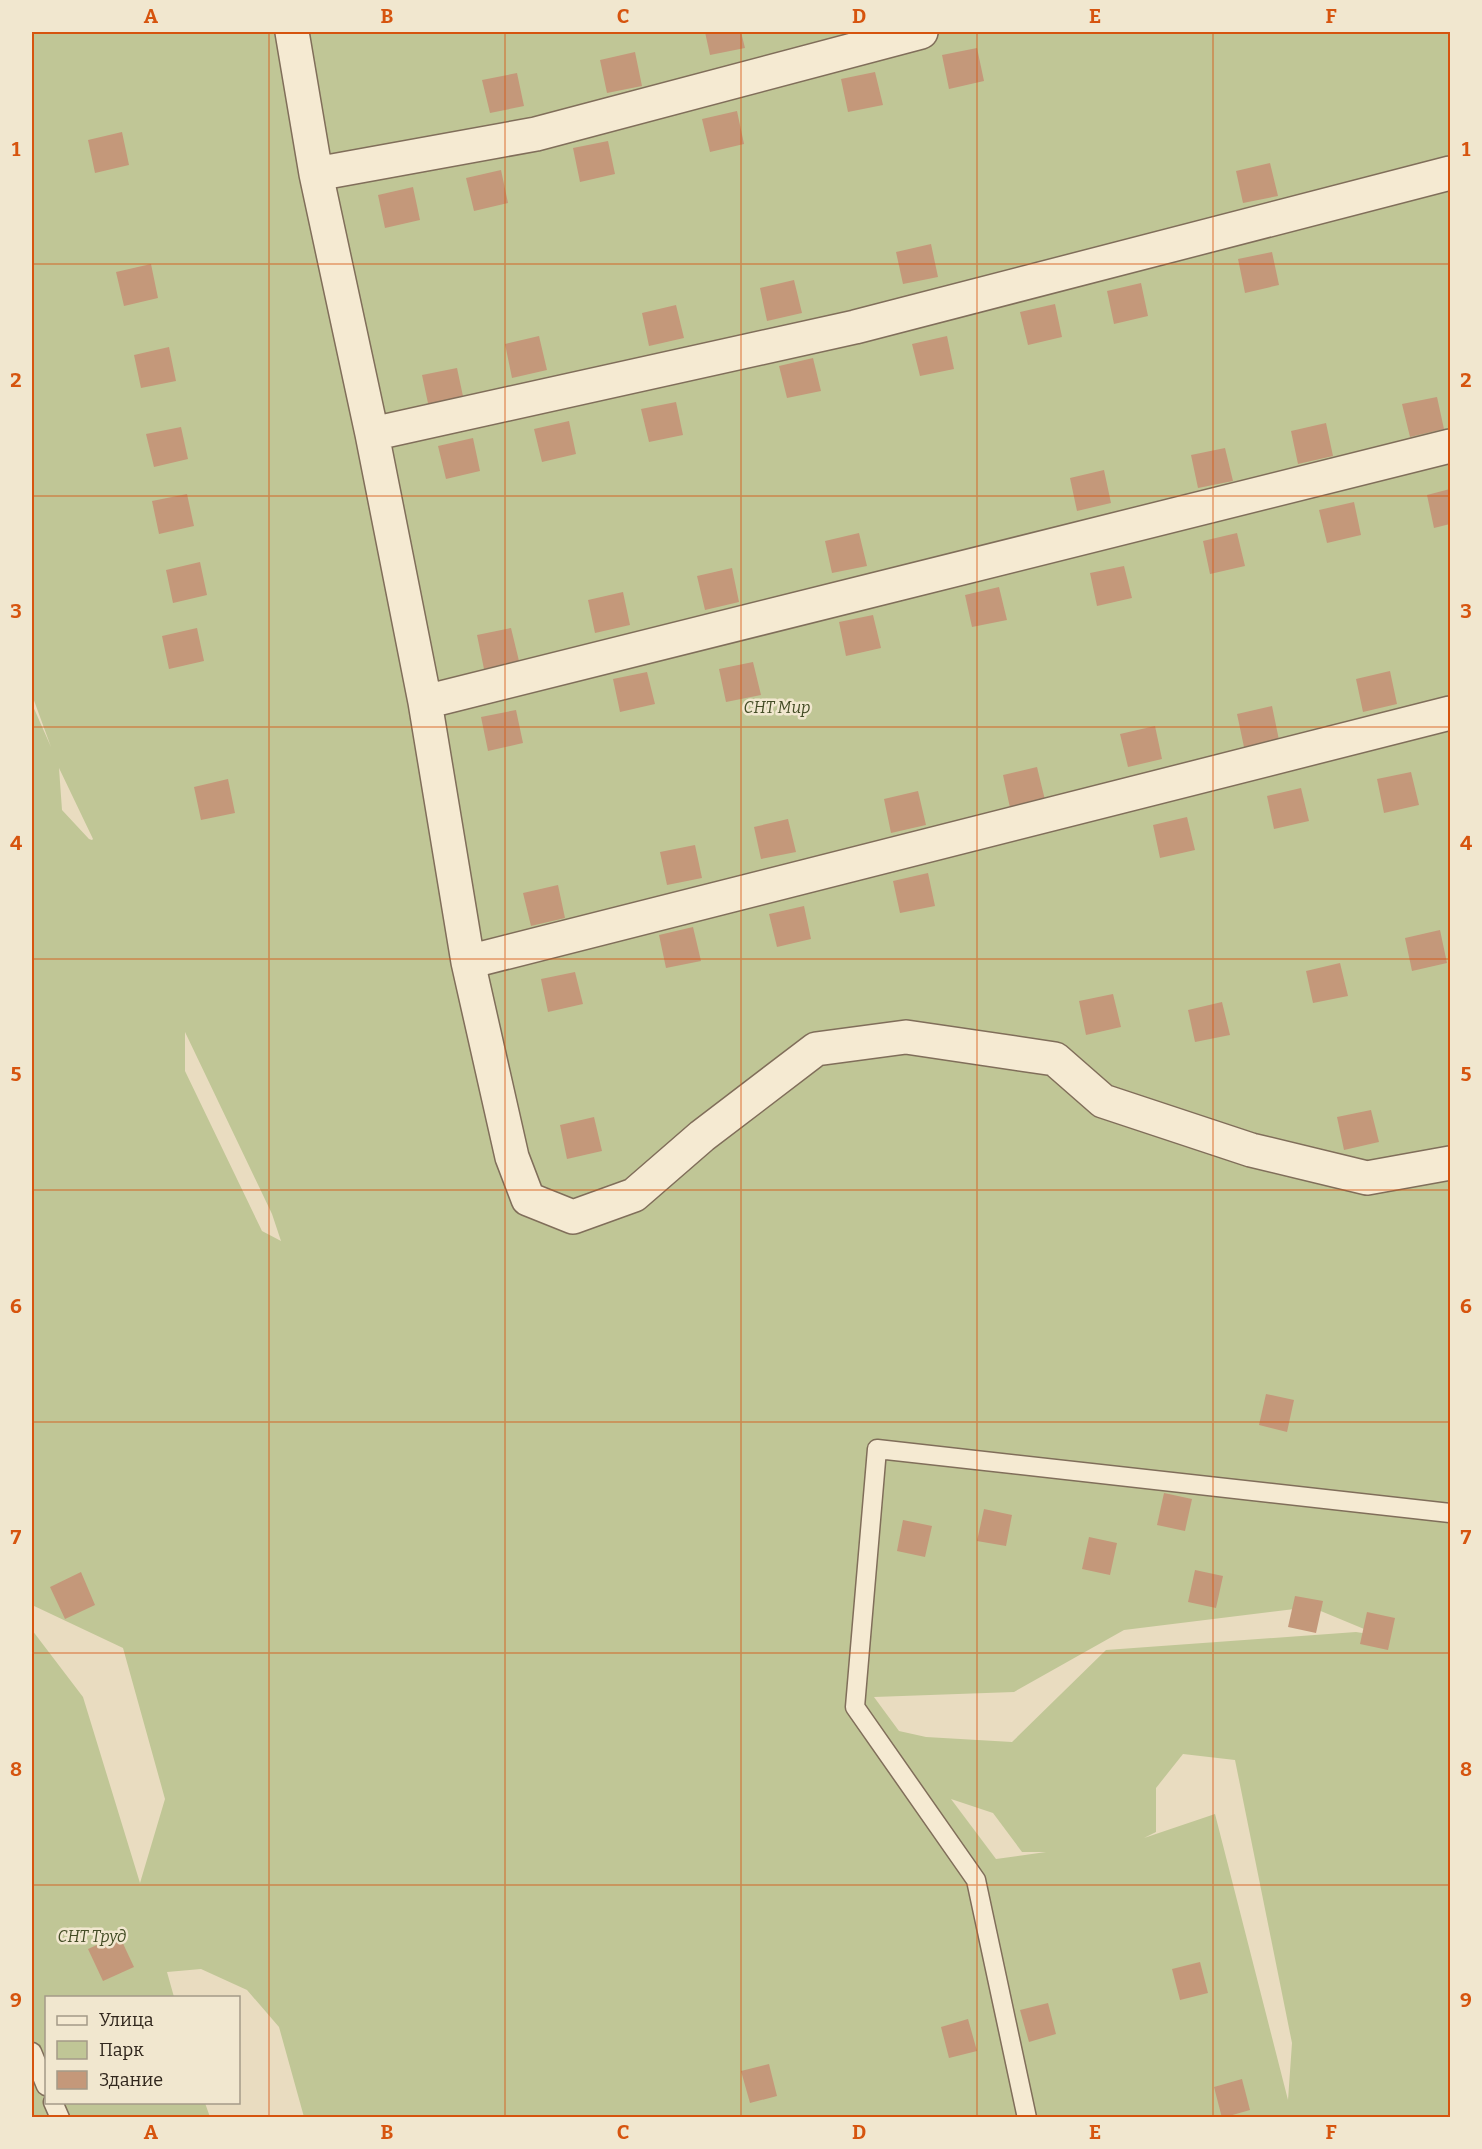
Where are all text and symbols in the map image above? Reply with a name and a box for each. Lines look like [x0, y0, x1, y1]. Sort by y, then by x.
text: A [144, 4, 159, 28]
text: B [381, 4, 394, 28]
text: C [617, 4, 629, 28]
text: D [852, 4, 866, 28]
text: E [1089, 4, 1101, 28]
text: F [1325, 4, 1337, 28]
text: 1 [12, 137, 21, 161]
text: 1 [1462, 137, 1471, 161]
text: 2 [10, 368, 22, 392]
text: 2 [1460, 368, 1472, 392]
text: 3 [10, 599, 22, 623]
text: 3 [1460, 599, 1472, 623]
park label: СНТ Мир [743, 698, 811, 717]
text: 4 [10, 831, 22, 855]
text: 4 [1460, 831, 1472, 855]
text: 5 [11, 1062, 22, 1086]
text: 5 [1461, 1062, 1472, 1086]
text: 6 [10, 1294, 22, 1318]
text: 6 [1460, 1294, 1472, 1318]
text: 7 [11, 1525, 22, 1549]
text: 7 [1461, 1525, 1472, 1549]
text: 8 [10, 1757, 22, 1781]
text: 8 [1460, 1757, 1472, 1781]
park label: СНТ Труд [57, 1927, 127, 1946]
text: 9 [10, 1988, 22, 2012]
text: 9 [1460, 1988, 1472, 2012]
legend [45, 1996, 240, 2104]
text: Улица [99, 2009, 154, 2031]
text: Парк [99, 2039, 144, 2061]
text: Здание [99, 2069, 163, 2091]
text: A [144, 2120, 159, 2144]
text: B [381, 2120, 394, 2144]
text: C [617, 2120, 629, 2144]
text: D [852, 2120, 866, 2144]
text: E [1089, 2120, 1101, 2144]
text: F [1325, 2120, 1337, 2144]

